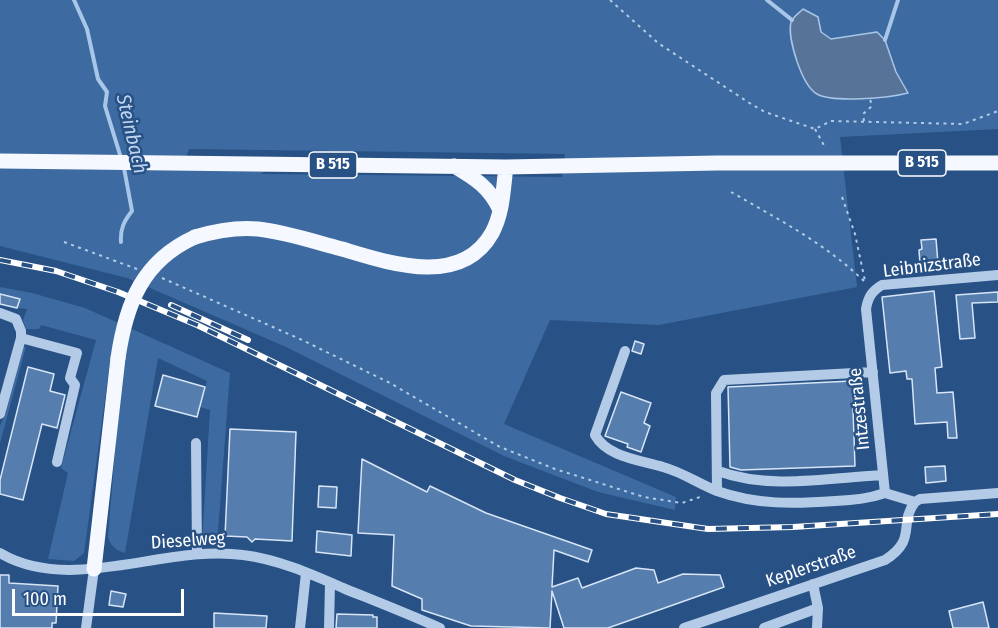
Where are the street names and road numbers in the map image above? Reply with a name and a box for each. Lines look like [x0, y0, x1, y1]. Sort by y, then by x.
road number: B 515 [898, 150, 946, 176]
road number: B 515 [309, 152, 357, 178]
street label: Leibnizstraße [882, 249, 982, 283]
street label: Intzestraße [845, 367, 875, 451]
street label: Dieselweg [150, 528, 226, 554]
street label: Keplerstraße [763, 541, 859, 593]

